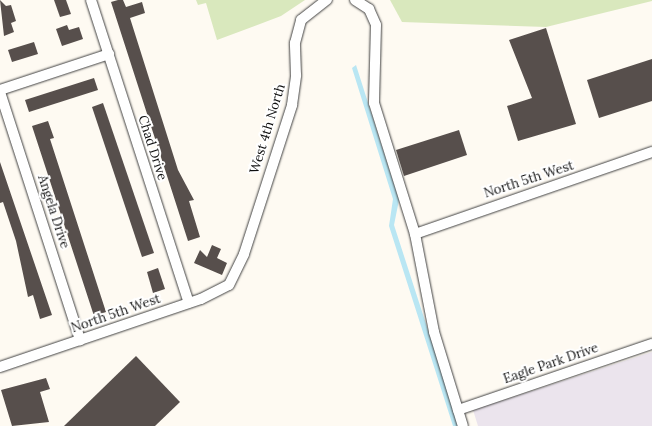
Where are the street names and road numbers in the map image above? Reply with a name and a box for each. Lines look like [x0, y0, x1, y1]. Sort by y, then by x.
street label: West 4th North [247, 82, 289, 176]
street label: Chad Drive [134, 114, 170, 182]
street label: North 5th West [482, 158, 576, 202]
street label: Angela Drive [34, 173, 72, 251]
street label: North 5th West [69, 291, 163, 337]
street label: Eagle Park Drive [502, 340, 600, 388]

